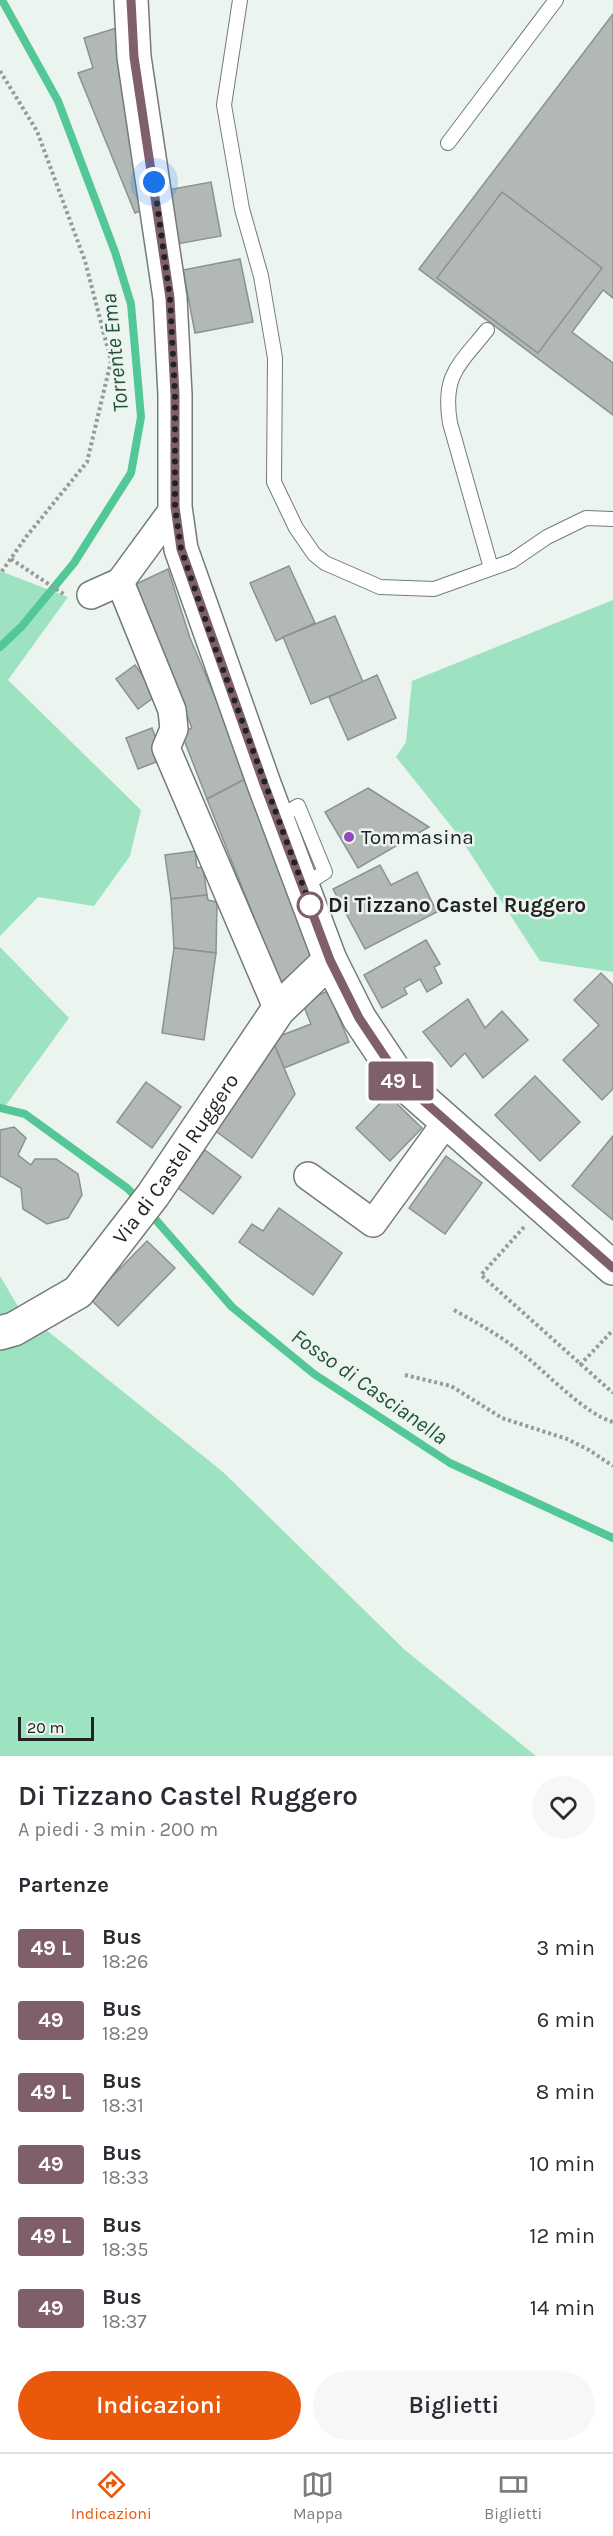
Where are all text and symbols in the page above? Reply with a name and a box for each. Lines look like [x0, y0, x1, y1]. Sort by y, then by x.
your location [139, 167, 169, 197]
water label: Torrente Ema [96, 292, 134, 414]
place label: Tommasina [361, 825, 474, 849]
marker: Tommasina [342, 830, 356, 844]
marker: Di Tizzano Castel Ruggero [297, 892, 323, 918]
place label: Di Tizzano Castel Ruggero [328, 893, 586, 917]
line badge: 49 L [359, 1062, 443, 1100]
street label: Via di Castel Ruggero [108, 1069, 244, 1249]
text: 49 L [381, 1069, 422, 1093]
water label: Fosso di Cascianella [286, 1323, 452, 1450]
scale bar [18, 1714, 94, 1742]
text: 20 m [27, 1718, 65, 1737]
button: heart [532, 1776, 595, 1839]
text: Di Tizzano Castel Ruggero [18, 1779, 358, 1812]
text: A piedi · 3 min · 200 m [18, 1818, 218, 1841]
text: Partenze [18, 1872, 109, 1898]
text: Bus [102, 1924, 142, 1950]
text: 3 min [536, 1935, 595, 1961]
text: 49 L [31, 1936, 72, 1960]
text: 18:26 [102, 1950, 149, 1973]
text: Bus [102, 1996, 142, 2022]
text: 6 min [537, 2007, 595, 2033]
text: 49 [38, 2008, 64, 2032]
text: 18:29 [102, 2022, 149, 2045]
text: Bus [102, 2068, 142, 2094]
text: 8 min [536, 2079, 595, 2105]
text: 49 L [31, 2080, 72, 2104]
text: 18:31 [102, 2094, 144, 2117]
text: Bus [102, 2140, 142, 2166]
text: 10 min [529, 2151, 595, 2177]
text: 49 [38, 2152, 64, 2176]
text: 18:33 [102, 2166, 149, 2189]
text: Bus [102, 2212, 142, 2238]
text: 12 min [529, 2223, 595, 2249]
text: 49 L [31, 2224, 72, 2248]
text: 18:35 [102, 2238, 149, 2261]
text: Bus [102, 2284, 142, 2310]
text: 14 min [530, 2295, 595, 2321]
text: 49 [38, 2296, 64, 2320]
text: 18:37 [102, 2310, 147, 2333]
button: Indicazioni [18, 2371, 301, 2440]
button: Biglietti [313, 2371, 595, 2440]
tab: Indicazioni [71, 2468, 152, 2523]
tab: Mappa [293, 2468, 343, 2523]
tab: Biglietti [484, 2468, 542, 2523]

